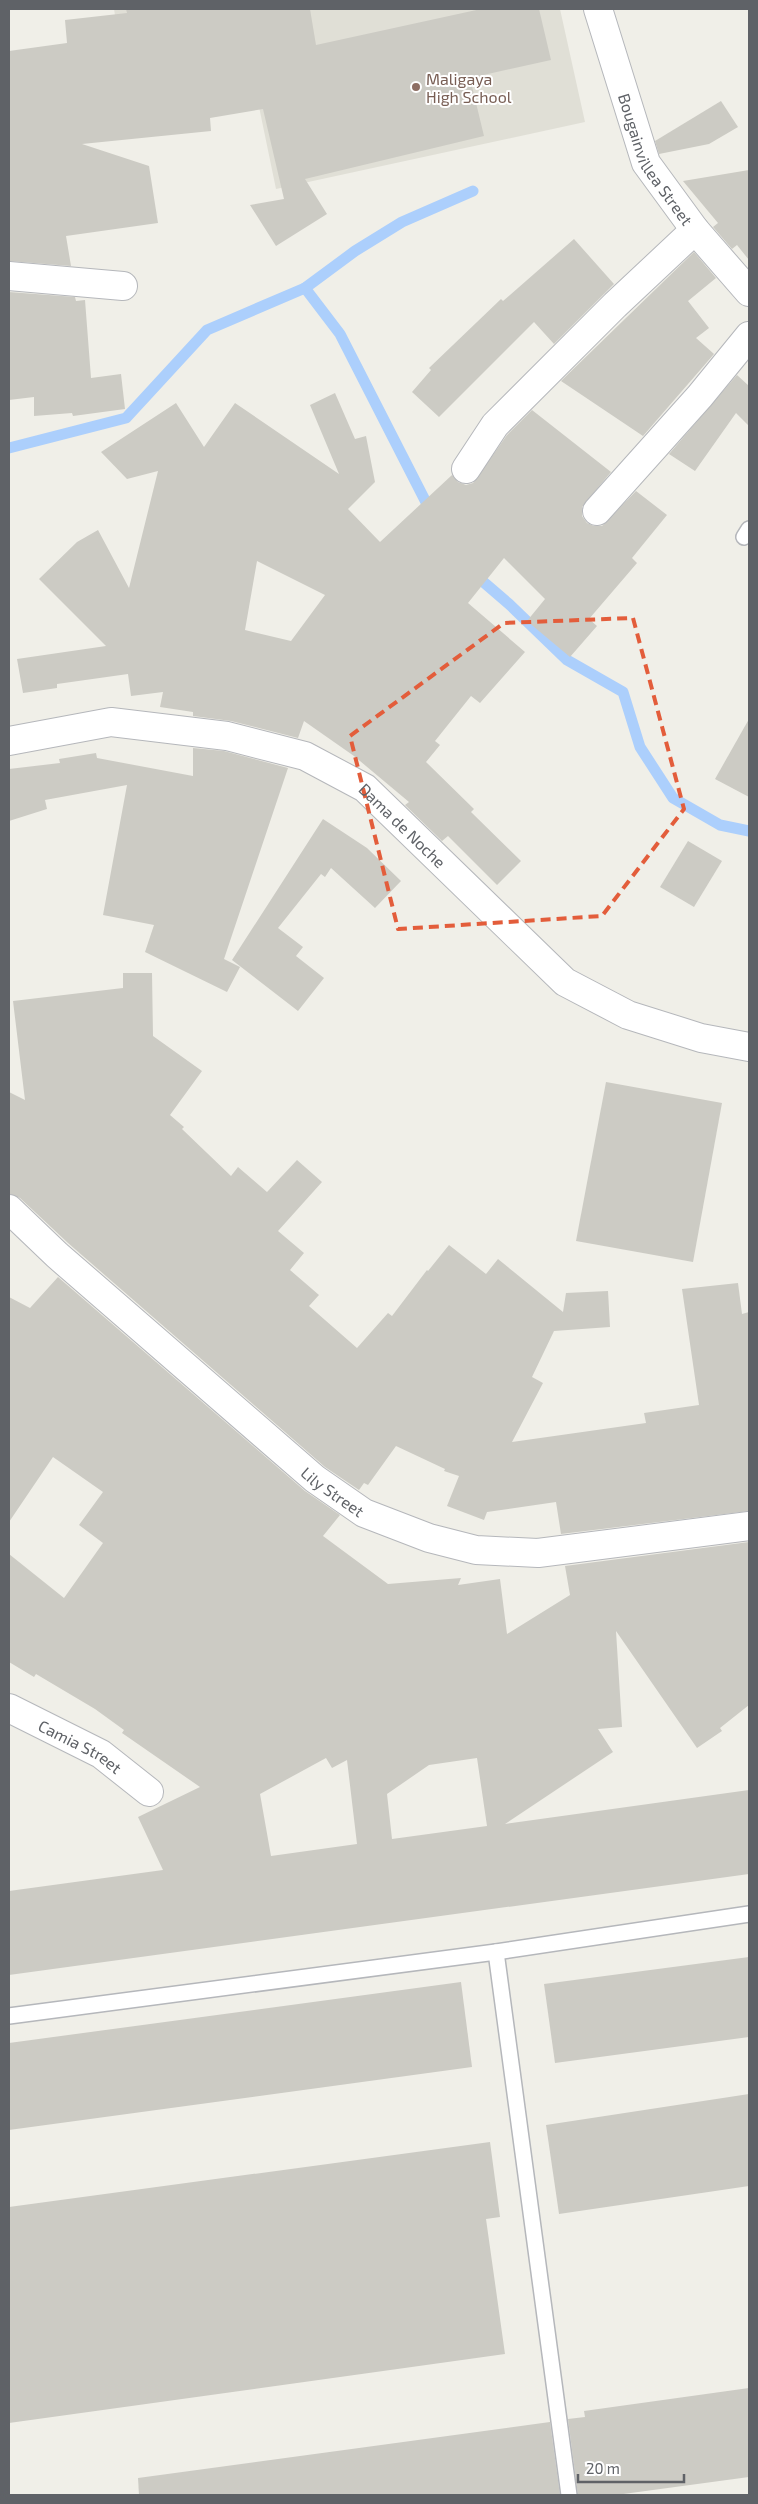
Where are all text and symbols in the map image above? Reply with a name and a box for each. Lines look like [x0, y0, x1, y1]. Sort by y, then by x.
place label: Maligaya High School [426, 69, 512, 106]
marker: Maligaya High School [410, 81, 422, 93]
street label: Bougainvillea Street [615, 91, 697, 228]
street label: Dama de Noche [356, 779, 450, 871]
street label: Lily Street [298, 1462, 368, 1520]
street label: Camia Street [36, 1715, 126, 1777]
scale bar [578, 2452, 684, 2484]
text: 20 m [586, 2459, 620, 2477]

